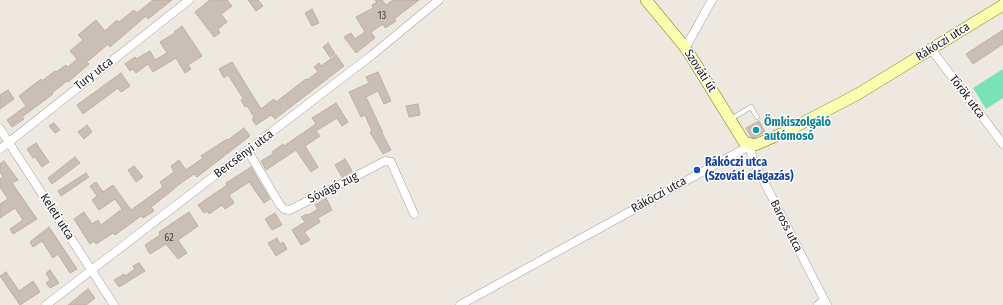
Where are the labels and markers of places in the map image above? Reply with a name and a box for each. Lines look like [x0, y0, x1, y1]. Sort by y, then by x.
place label: Ömkiszolgáló autómosó [764, 116, 831, 144]
marker: Ömkiszolgáló autómosó [751, 125, 761, 135]
place label: Rákóczi utca (Szováti elágazás) [705, 156, 794, 184]
marker: Rákóczi utca (Szováti elágazás) [692, 165, 702, 175]

